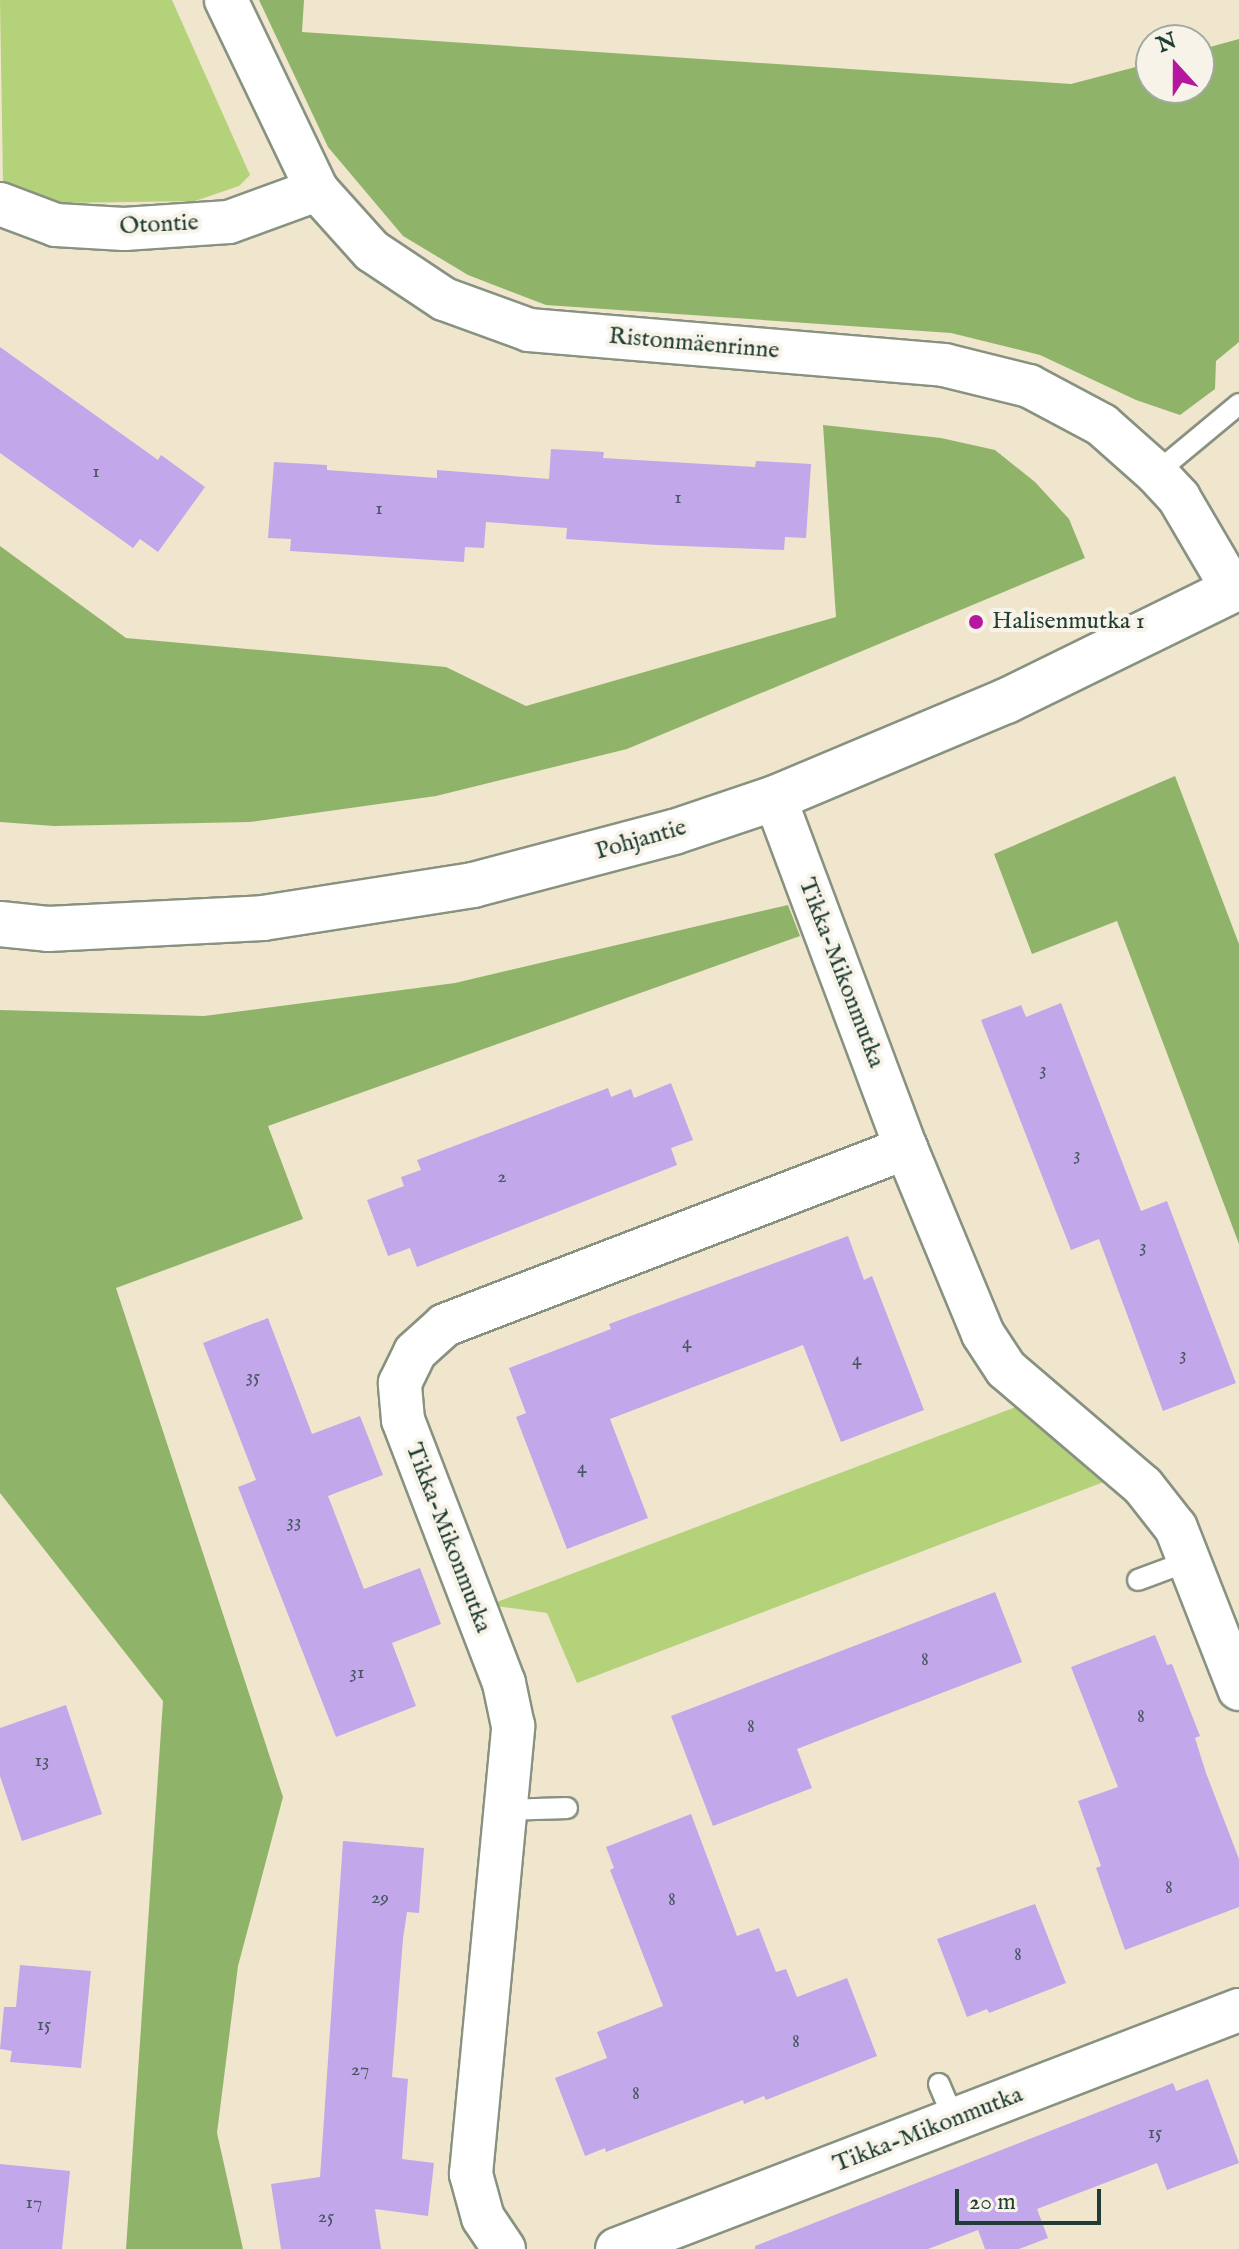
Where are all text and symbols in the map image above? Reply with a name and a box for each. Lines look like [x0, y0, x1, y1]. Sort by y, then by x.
north arrow [1135, 24, 1215, 104]
text: N [1153, 27, 1181, 60]
street label: Otontie [119, 209, 199, 241]
street label: Ristonmäenrinne [607, 322, 781, 366]
house number: 1 [92, 459, 100, 483]
house number: 1 [674, 485, 682, 509]
house number: 1 [375, 496, 383, 520]
place label: Halisenmutka 1 [992, 608, 1145, 636]
marker: Halisenmutka 1 [967, 613, 985, 631]
street label: Pohjantie [592, 813, 690, 867]
street label: Tikka-Mikonmutka [792, 874, 890, 1072]
house number: 3 [1039, 1057, 1047, 1081]
house number: 3 [1073, 1142, 1081, 1166]
house number: 2 [497, 1164, 507, 1188]
house number: 3 [1139, 1234, 1147, 1258]
house number: 4 [682, 1330, 692, 1354]
house number: 3 [1179, 1342, 1187, 1366]
house number: 4 [852, 1347, 862, 1371]
house number: 35 [246, 1364, 260, 1388]
street label: Tikka-Mikonmutka [399, 1439, 497, 1637]
house number: 4 [577, 1455, 587, 1479]
house number: 33 [287, 1509, 301, 1533]
house number: 8 [921, 1647, 929, 1671]
house number: 31 [350, 1660, 364, 1684]
house number: 8 [1137, 1704, 1145, 1728]
house number: 8 [747, 1714, 755, 1738]
house number: 13 [35, 1748, 49, 1772]
house number: 8 [1165, 1875, 1173, 1899]
house number: 29 [371, 1885, 389, 1909]
house number: 8 [668, 1887, 676, 1911]
house number: 8 [1014, 1942, 1022, 1966]
house number: 15 [37, 2012, 51, 2036]
house number: 8 [792, 2029, 800, 2053]
house number: 27 [351, 2057, 369, 2081]
house number: 8 [632, 2081, 640, 2105]
street label: Tikka-Mikonmutka [829, 2081, 1027, 2179]
house number: 15 [1148, 2120, 1162, 2144]
scale bar [959, 2173, 1105, 2223]
text: 20 m [969, 2187, 1016, 2218]
house number: 17 [26, 2190, 42, 2214]
house number: 25 [318, 2204, 334, 2228]

